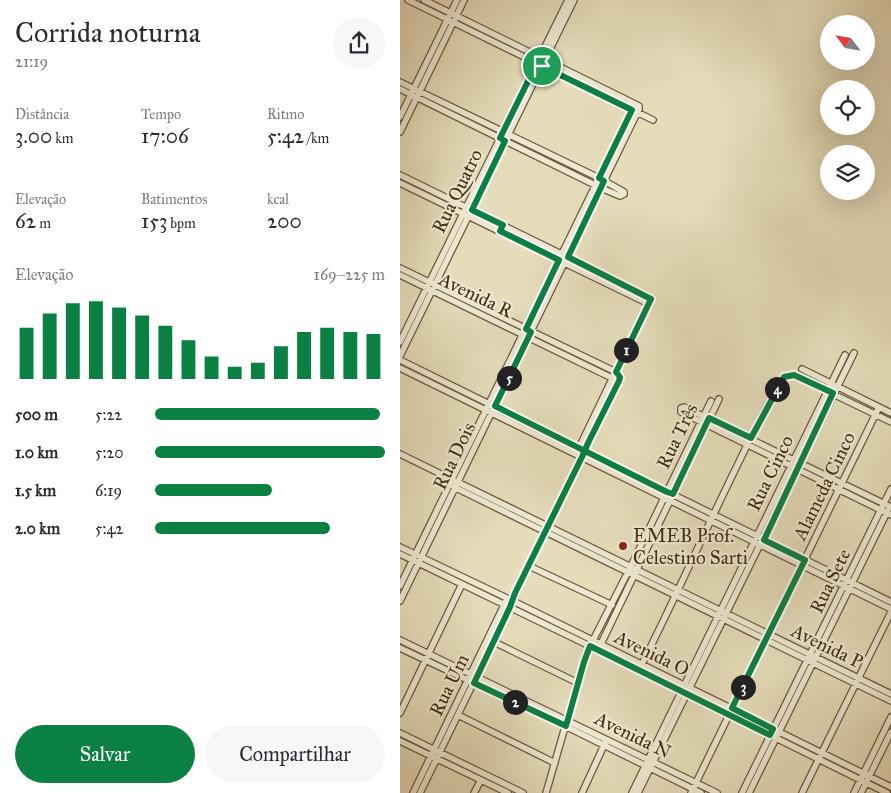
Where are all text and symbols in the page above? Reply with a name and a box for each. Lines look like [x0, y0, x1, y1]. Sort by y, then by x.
text: Corrida noturna [15, 15, 201, 50]
north arrow [820, 15, 875, 70]
map controls [820, 15, 875, 200]
button: share [333, 17, 385, 69]
pin [521, 45, 563, 87]
text: 21:19 [15, 52, 48, 71]
icon: arrive [528, 52, 556, 80]
button: locate [820, 80, 875, 135]
text: Distância [15, 106, 69, 123]
text: Tempo [141, 106, 181, 123]
text: Ritmo [267, 106, 304, 123]
text: 3.00 [15, 123, 52, 149]
text: 17:06 [141, 123, 189, 149]
text: 5:42 [267, 123, 304, 149]
text: km [52, 130, 74, 147]
text: /km [304, 130, 329, 147]
street label: Rua Quatro [427, 145, 487, 237]
button: layers [820, 145, 875, 200]
text: Elevação [15, 191, 66, 208]
text: Batimentos [141, 191, 207, 208]
text: kcal [267, 191, 289, 208]
text: 62 [15, 208, 36, 234]
text: 153 [141, 208, 167, 234]
text: 200 [267, 208, 302, 234]
text: m [36, 215, 51, 232]
text: bpm [167, 215, 196, 232]
text: Elevação [15, 265, 73, 284]
text: 169–225 m [314, 265, 385, 284]
street label: Avenida R [434, 267, 517, 323]
pin: 1 [614, 338, 638, 362]
text: 1 [624, 342, 629, 359]
pin: 5 [496, 366, 522, 390]
text: 5 [506, 370, 513, 387]
pin: 4 [764, 376, 790, 402]
text: 4 [774, 381, 781, 398]
street label: Rua Três [651, 400, 703, 472]
text: 500 m [15, 405, 58, 424]
text: 5:22 [95, 405, 122, 424]
street label: Rua Dois [428, 418, 480, 494]
street label: Alameda Cinco [787, 428, 860, 545]
street label: Rua Cinco [742, 431, 798, 515]
text: 1.0 km [15, 443, 58, 462]
text: 5:20 [95, 443, 124, 462]
text: 1.5 km [15, 481, 56, 500]
text: 6:19 [95, 481, 122, 500]
text: 2.0 km [15, 519, 60, 538]
text: 5:42 [95, 519, 123, 538]
place label: EMEB Prof. Celestino Sarti [633, 524, 748, 569]
marker: EMEB Prof. Celestino Sarti [617, 540, 629, 552]
street label: Rua Sete [805, 545, 855, 617]
street label: Avenida P [787, 618, 867, 673]
street label: Avenida O [610, 625, 693, 681]
street label: Rua Um [424, 650, 474, 720]
pin: 3 [730, 674, 756, 700]
text: 3 [741, 679, 746, 696]
pin: 2 [502, 690, 528, 714]
text: 2 [512, 694, 519, 711]
street label: Avenida N [590, 706, 675, 763]
button: Salvar [15, 725, 195, 783]
button: Compartilhar [205, 725, 385, 783]

